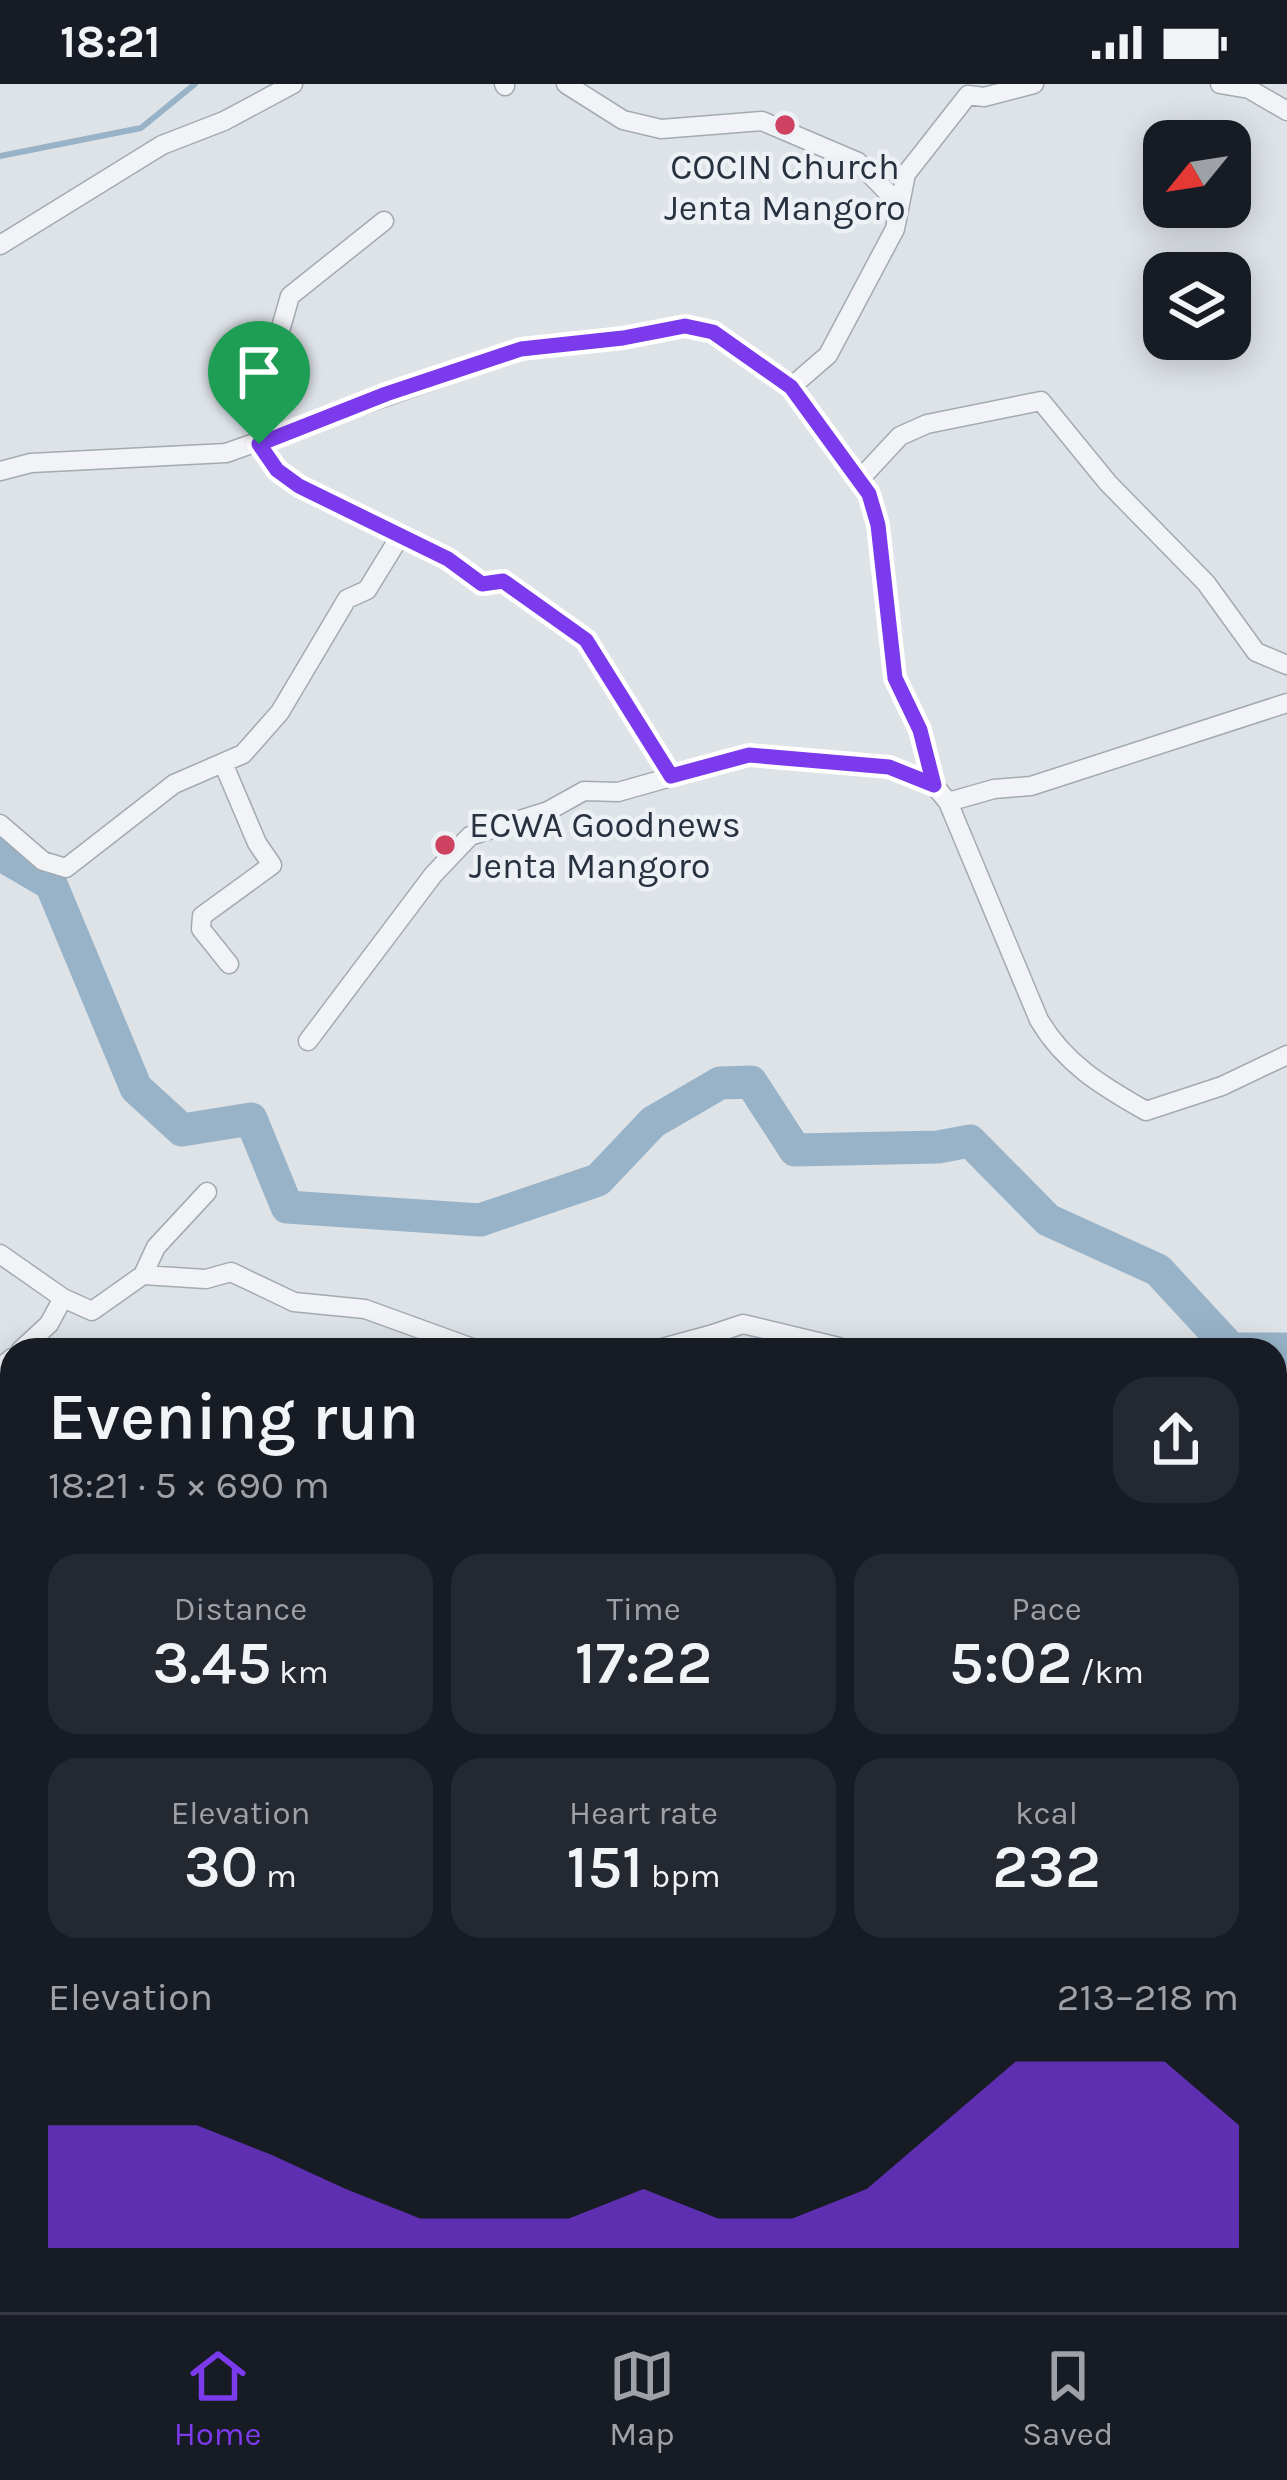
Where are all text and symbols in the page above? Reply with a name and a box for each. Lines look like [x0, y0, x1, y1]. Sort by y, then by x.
text: 18:21 [60, 16, 161, 68]
marker: COCIN Church Jenta Mangoro [772, 112, 798, 138]
north arrow [1143, 120, 1251, 228]
map controls [1143, 120, 1251, 360]
place label: COCIN Church Jenta Mangoro [664, 146, 906, 229]
button: layers [1143, 252, 1251, 360]
pin [208, 321, 310, 444]
icon: arrive [226, 339, 292, 405]
place label: ECWA Goodnews Jenta Mangoro [469, 804, 741, 887]
marker: ECWA Goodnews Jenta Mangoro [432, 832, 458, 858]
button: share [1113, 1377, 1239, 1503]
text: Evening run [48, 1378, 419, 1456]
text: 18:21 · 5 × 690 m [48, 1462, 330, 1508]
text: Distance [174, 1590, 307, 1628]
text: Time [606, 1590, 681, 1628]
text: Pace [1011, 1590, 1082, 1628]
text: 3.45 [152, 1628, 271, 1698]
text: 17:22 [575, 1628, 712, 1698]
text: 5:02 [949, 1628, 1072, 1698]
text: km [271, 1653, 329, 1691]
text: /km [1072, 1653, 1144, 1691]
text: Elevation [171, 1794, 310, 1832]
text: Heart rate [569, 1794, 718, 1832]
text: kcal [1015, 1794, 1078, 1832]
text: 30 [184, 1832, 258, 1902]
text: 151 [566, 1832, 643, 1902]
text: 232 [992, 1832, 1101, 1902]
text: m [258, 1857, 297, 1895]
text: bpm [643, 1857, 721, 1895]
text: Elevation [48, 1974, 213, 2020]
text: 213–218 m [1057, 1974, 1239, 2020]
tab: Home [174, 2343, 262, 2453]
tab: Map [609, 2343, 675, 2453]
tab: Saved [1022, 2343, 1113, 2453]

